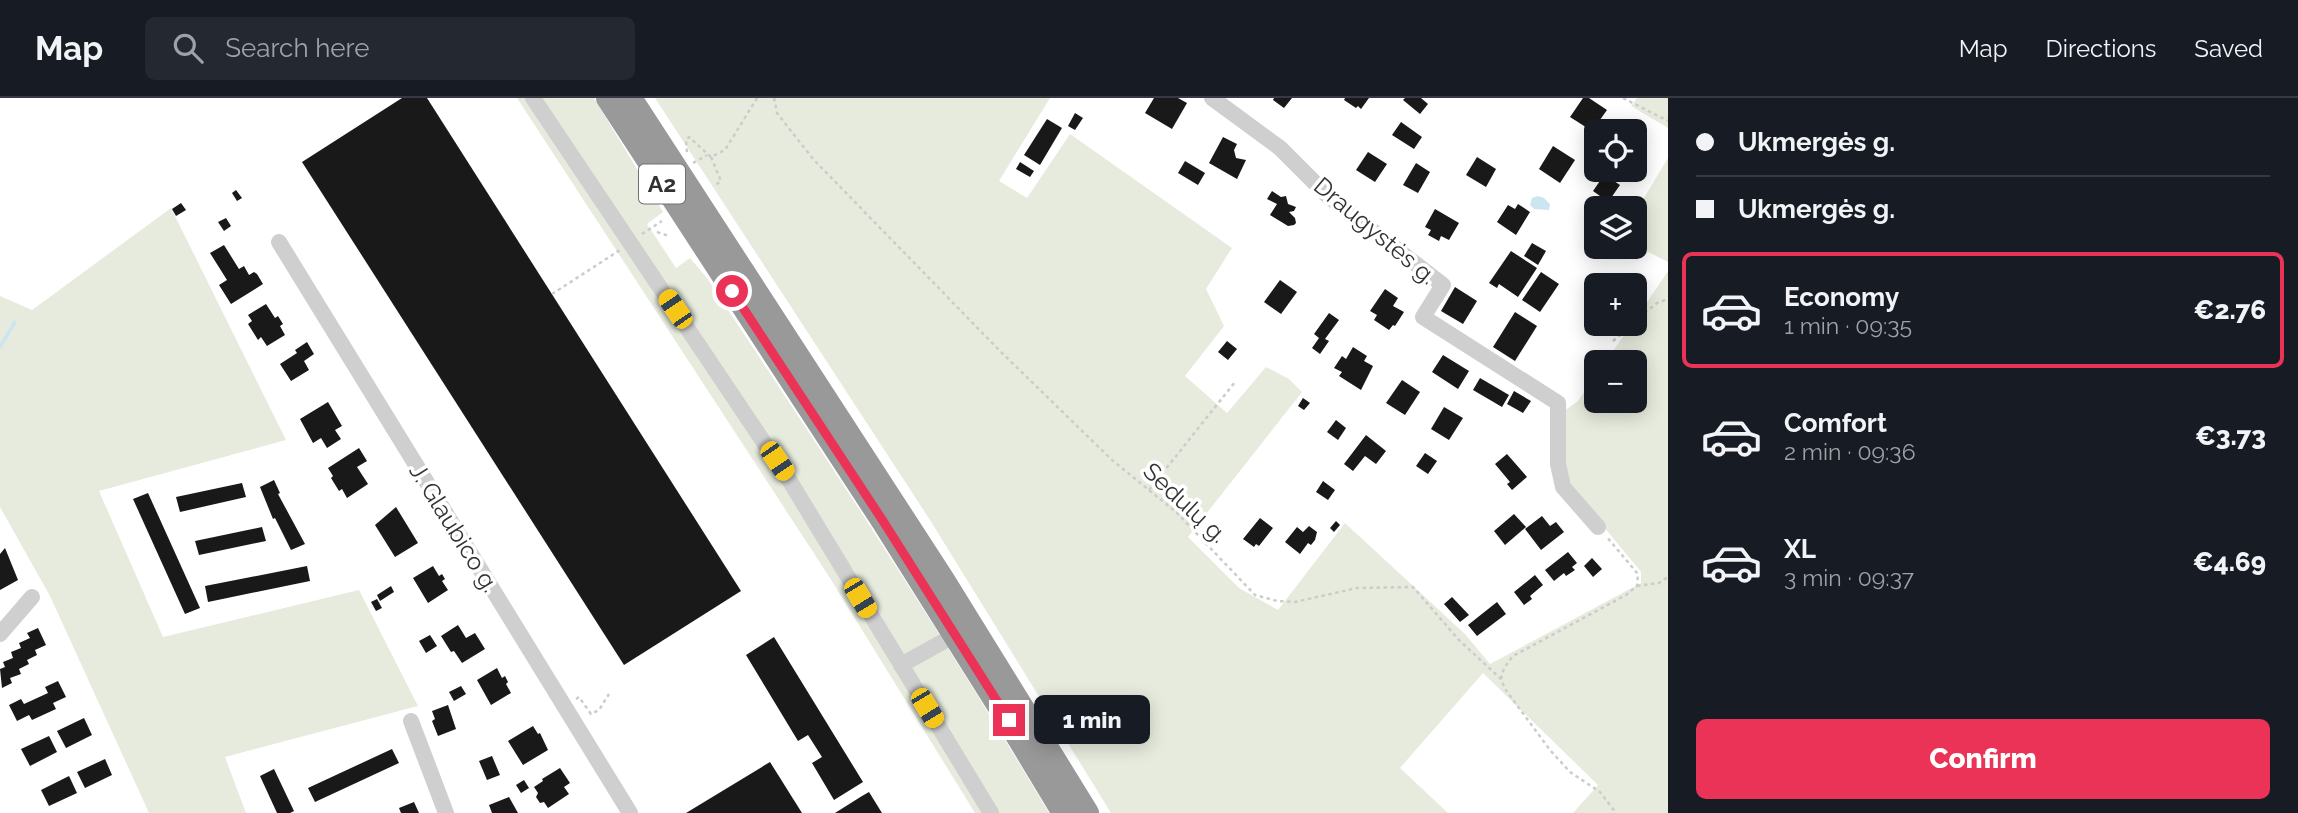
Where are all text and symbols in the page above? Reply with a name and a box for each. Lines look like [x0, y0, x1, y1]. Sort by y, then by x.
search box [145, 17, 635, 80]
text: Map [35, 29, 103, 68]
icon: search [169, 29, 207, 67]
text: Search here [225, 33, 370, 63]
text: Map [1959, 34, 2008, 63]
text: Directions [2046, 34, 2156, 63]
text: Saved [2194, 34, 2263, 63]
map controls [1584, 119, 1647, 413]
button: locate [1584, 119, 1647, 182]
text: Ukmergės g. [1738, 127, 1895, 157]
road number: A2 [639, 164, 685, 204]
street label: Draugystės g. [1308, 171, 1442, 290]
text: Ukmergės g. [1738, 194, 1895, 224]
button: layers [1584, 196, 1647, 259]
button: + [1584, 273, 1647, 336]
route start [716, 275, 748, 307]
icon: car [1700, 279, 1763, 342]
text: Economy [1784, 282, 1899, 312]
car [655, 286, 696, 332]
text: €2.76 [2194, 295, 2266, 325]
text: 1 min · 09:35 [1784, 312, 1912, 339]
button: − [1584, 350, 1647, 413]
icon: car [1700, 405, 1763, 468]
text: Comfort [1784, 408, 1887, 438]
text: €3.73 [2195, 421, 2266, 451]
car [757, 438, 798, 484]
text: 2 min · 09:36 [1784, 438, 1916, 465]
street label: Sedulų g. [1137, 457, 1233, 549]
street label: J. Glaubico g. [403, 458, 505, 597]
icon: car [1700, 531, 1763, 594]
text: XL [1784, 534, 1816, 564]
text: €4.69 [2193, 547, 2266, 577]
text: 3 min · 09:37 [1784, 564, 1914, 591]
car [841, 575, 880, 621]
car [908, 685, 947, 731]
callout: 1 min [1034, 696, 1149, 744]
route end [993, 704, 1025, 736]
text: 1 min [1062, 706, 1122, 733]
button: Confirm [1696, 719, 2270, 799]

